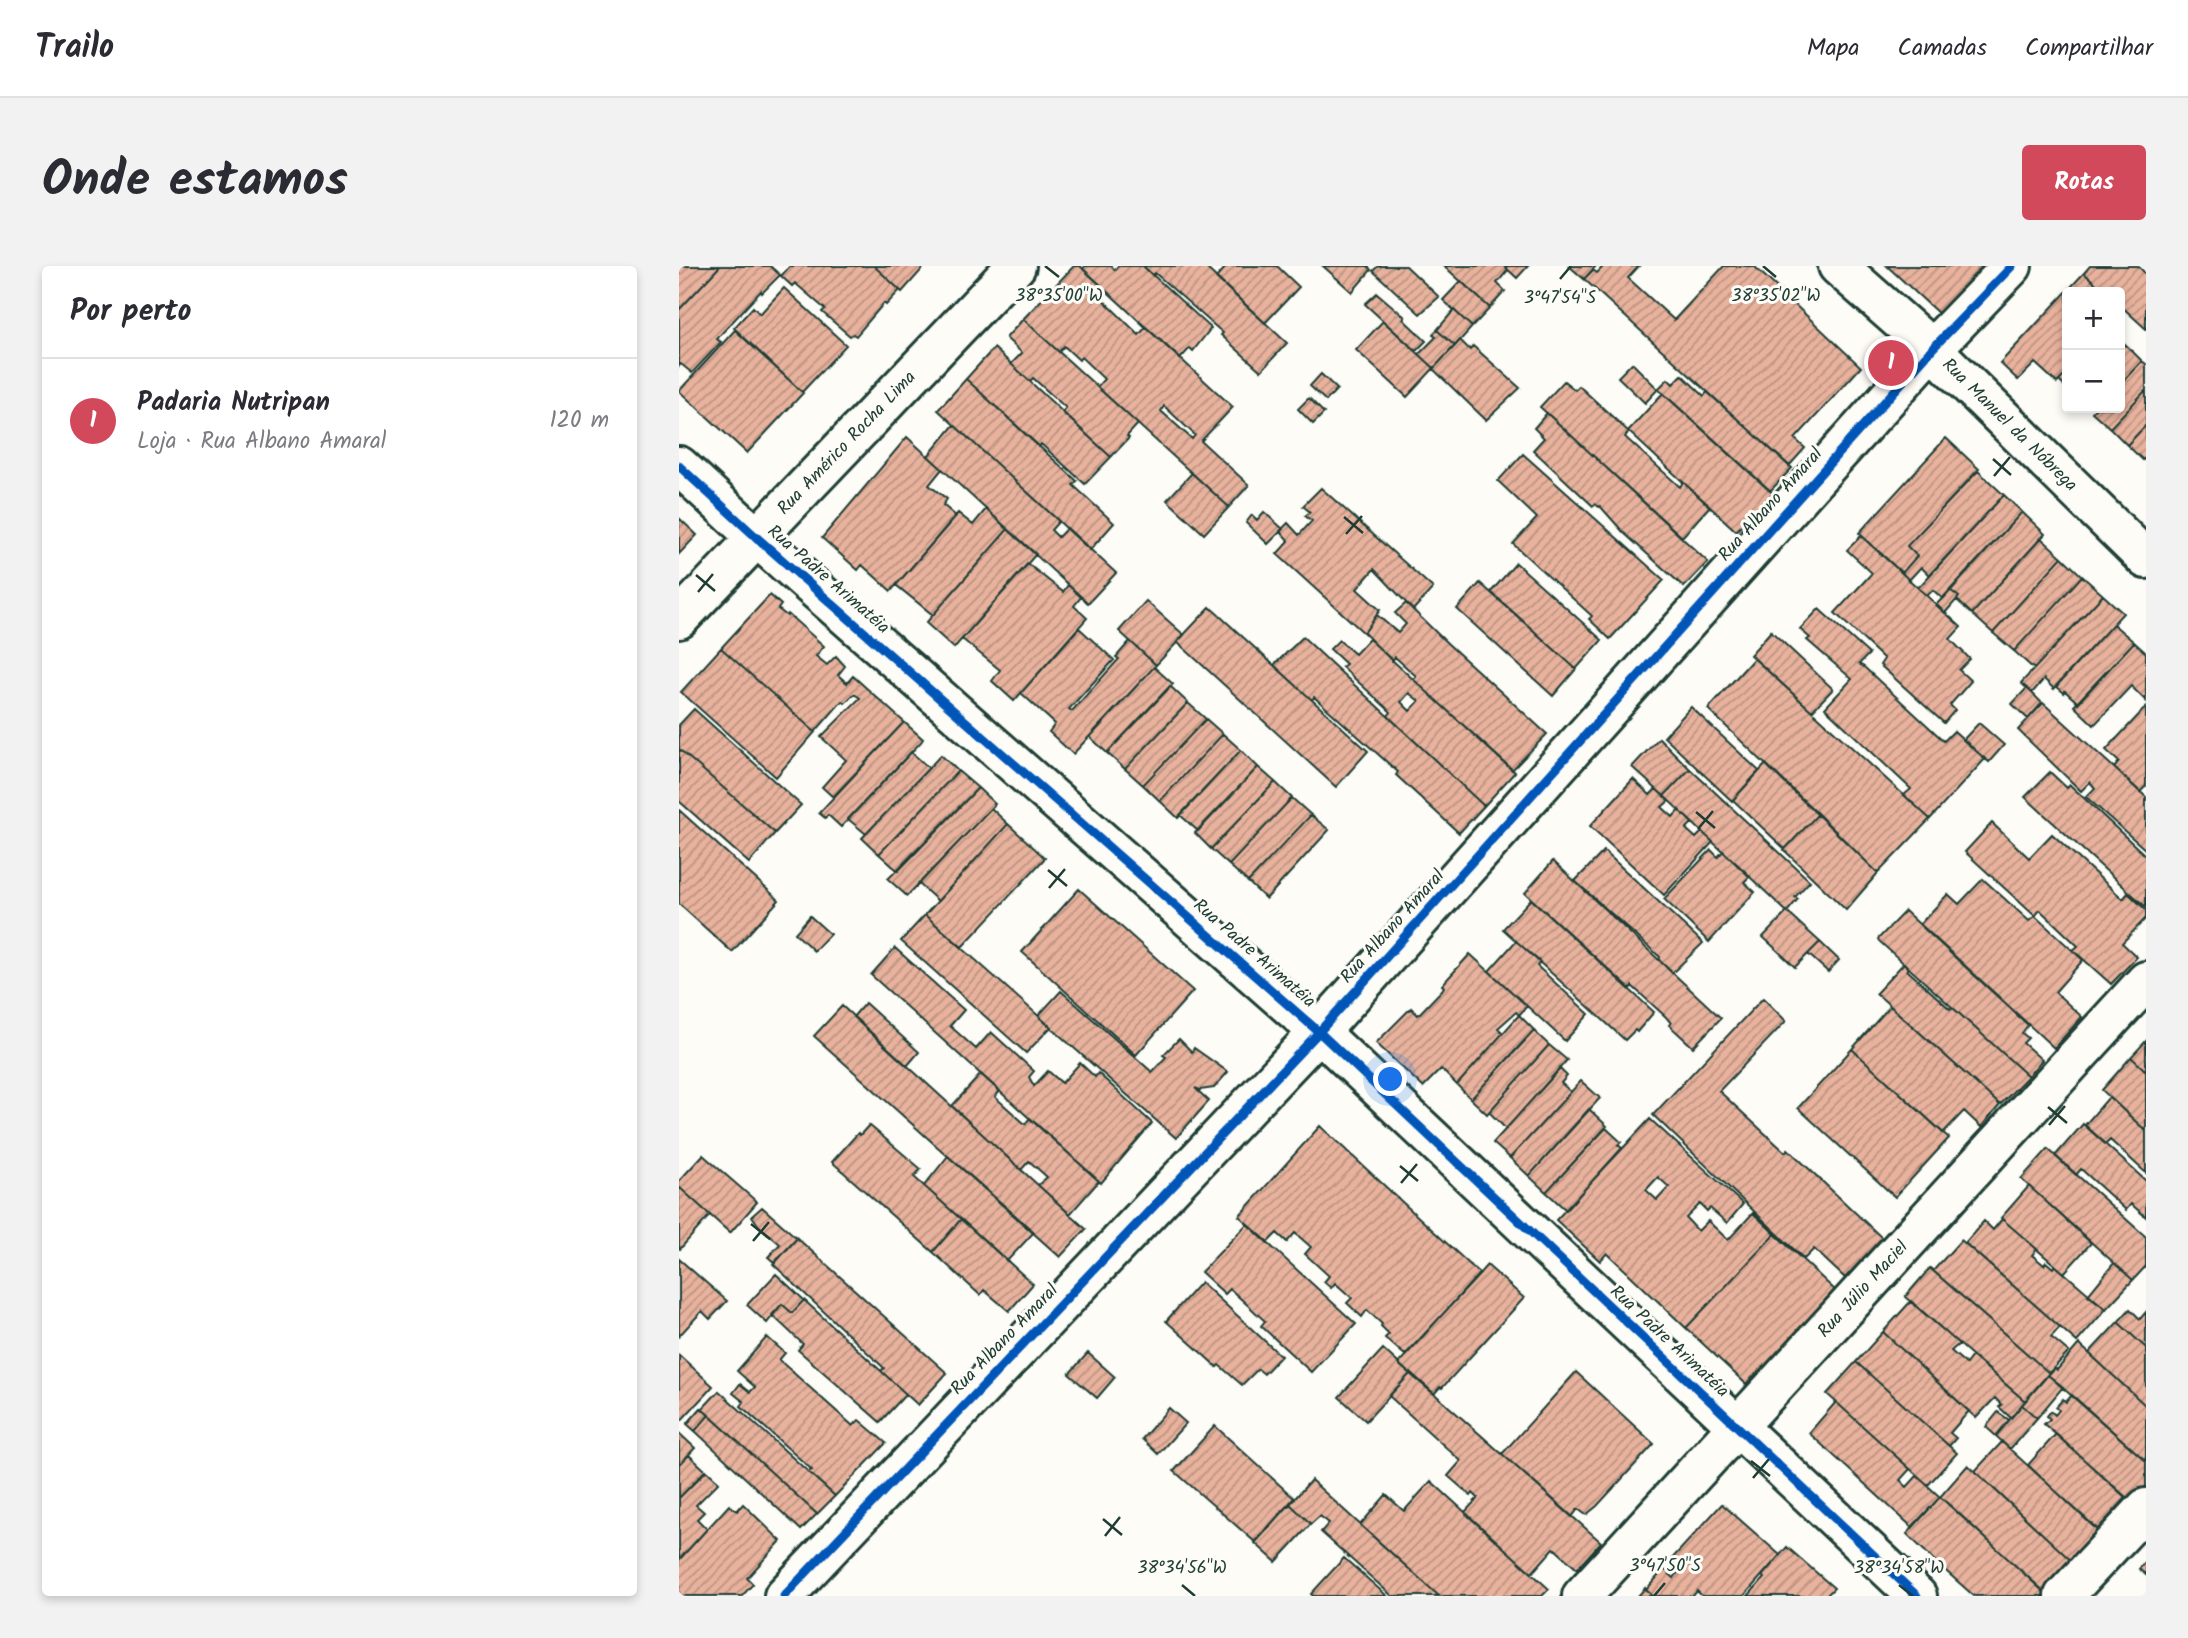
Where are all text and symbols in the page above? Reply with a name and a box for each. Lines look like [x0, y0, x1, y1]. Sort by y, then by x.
text: Trailo [35, 22, 114, 75]
text: Mapa [1807, 29, 1860, 68]
text: Camadas [1898, 29, 1987, 68]
text: Compartilhar [2025, 29, 2153, 68]
text: Onde estamos [42, 143, 348, 221]
button: Rotas [2022, 145, 2146, 220]
text: 38°35'00"W [1015, 282, 1103, 311]
text: 38°35'02"W [1731, 282, 1821, 311]
text: 3°47'54"S [1524, 284, 1597, 313]
map controls [2062, 287, 2125, 413]
button: + [2062, 287, 2125, 350]
text: Por perto [70, 288, 191, 336]
pin: 1 [1868, 337, 1914, 389]
button: − [2062, 350, 2125, 413]
street label: Rua Manuel da Nóbrega [1935, 351, 2084, 499]
street label: Rua Américo Rocha Lima [770, 364, 923, 522]
text: Padaria Nutripan [137, 382, 330, 424]
text: 1 [90, 403, 96, 439]
text: 120 m [549, 403, 609, 439]
text: Loja · Rua Albano Amaral [137, 424, 387, 460]
street label: Rua Albano Amaral [1712, 441, 1831, 569]
street label: Rua Padre Arimatéia [760, 518, 896, 642]
street label: Rua Albano Amaral [1334, 863, 1453, 991]
street label: Rua Padre Arimatéia [1186, 892, 1322, 1016]
your location [1373, 1062, 1407, 1096]
street label: Rua Júlio Maciel [1811, 1234, 1916, 1345]
street label: Rua Albano Amaral [944, 1277, 1066, 1402]
street label: Rua Padre Arimatéia [1602, 1279, 1736, 1405]
text: 3°47'50"S [1629, 1552, 1701, 1581]
text: 38°34'56"W [1137, 1554, 1227, 1583]
text: 38°34'58"W [1854, 1554, 1944, 1583]

